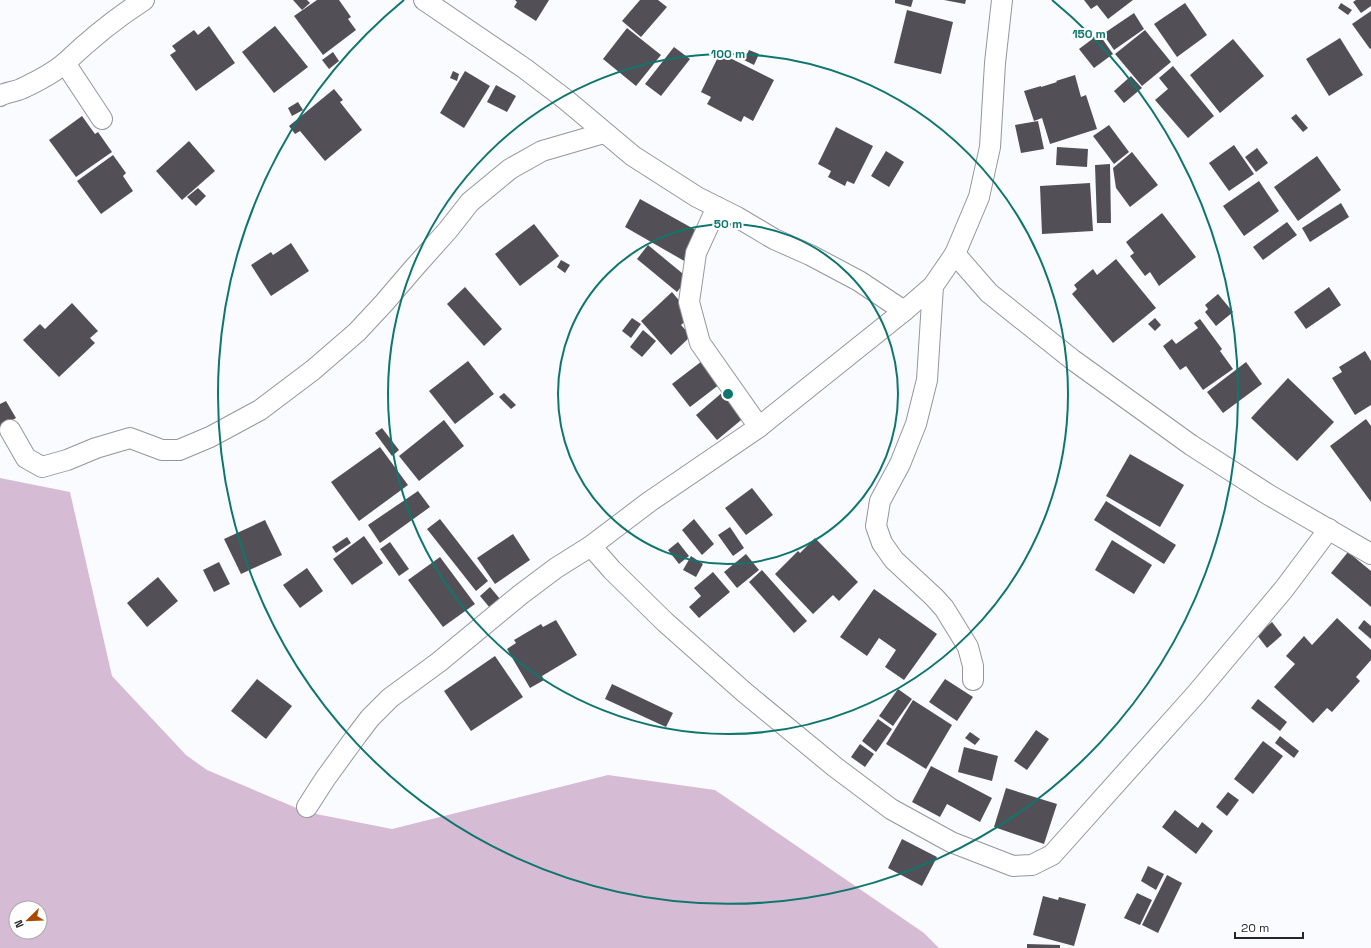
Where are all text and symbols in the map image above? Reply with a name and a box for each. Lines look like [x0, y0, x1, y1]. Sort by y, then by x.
text: 150 m [1072, 26, 1106, 42]
text: 100 m [711, 46, 745, 62]
text: 50 m [714, 216, 742, 232]
centre of rings [721, 387, 735, 401]
north arrow [8, 900, 48, 940]
scale bar [1235, 914, 1303, 940]
text: N [11, 918, 27, 930]
text: 20 m [1241, 920, 1269, 936]

